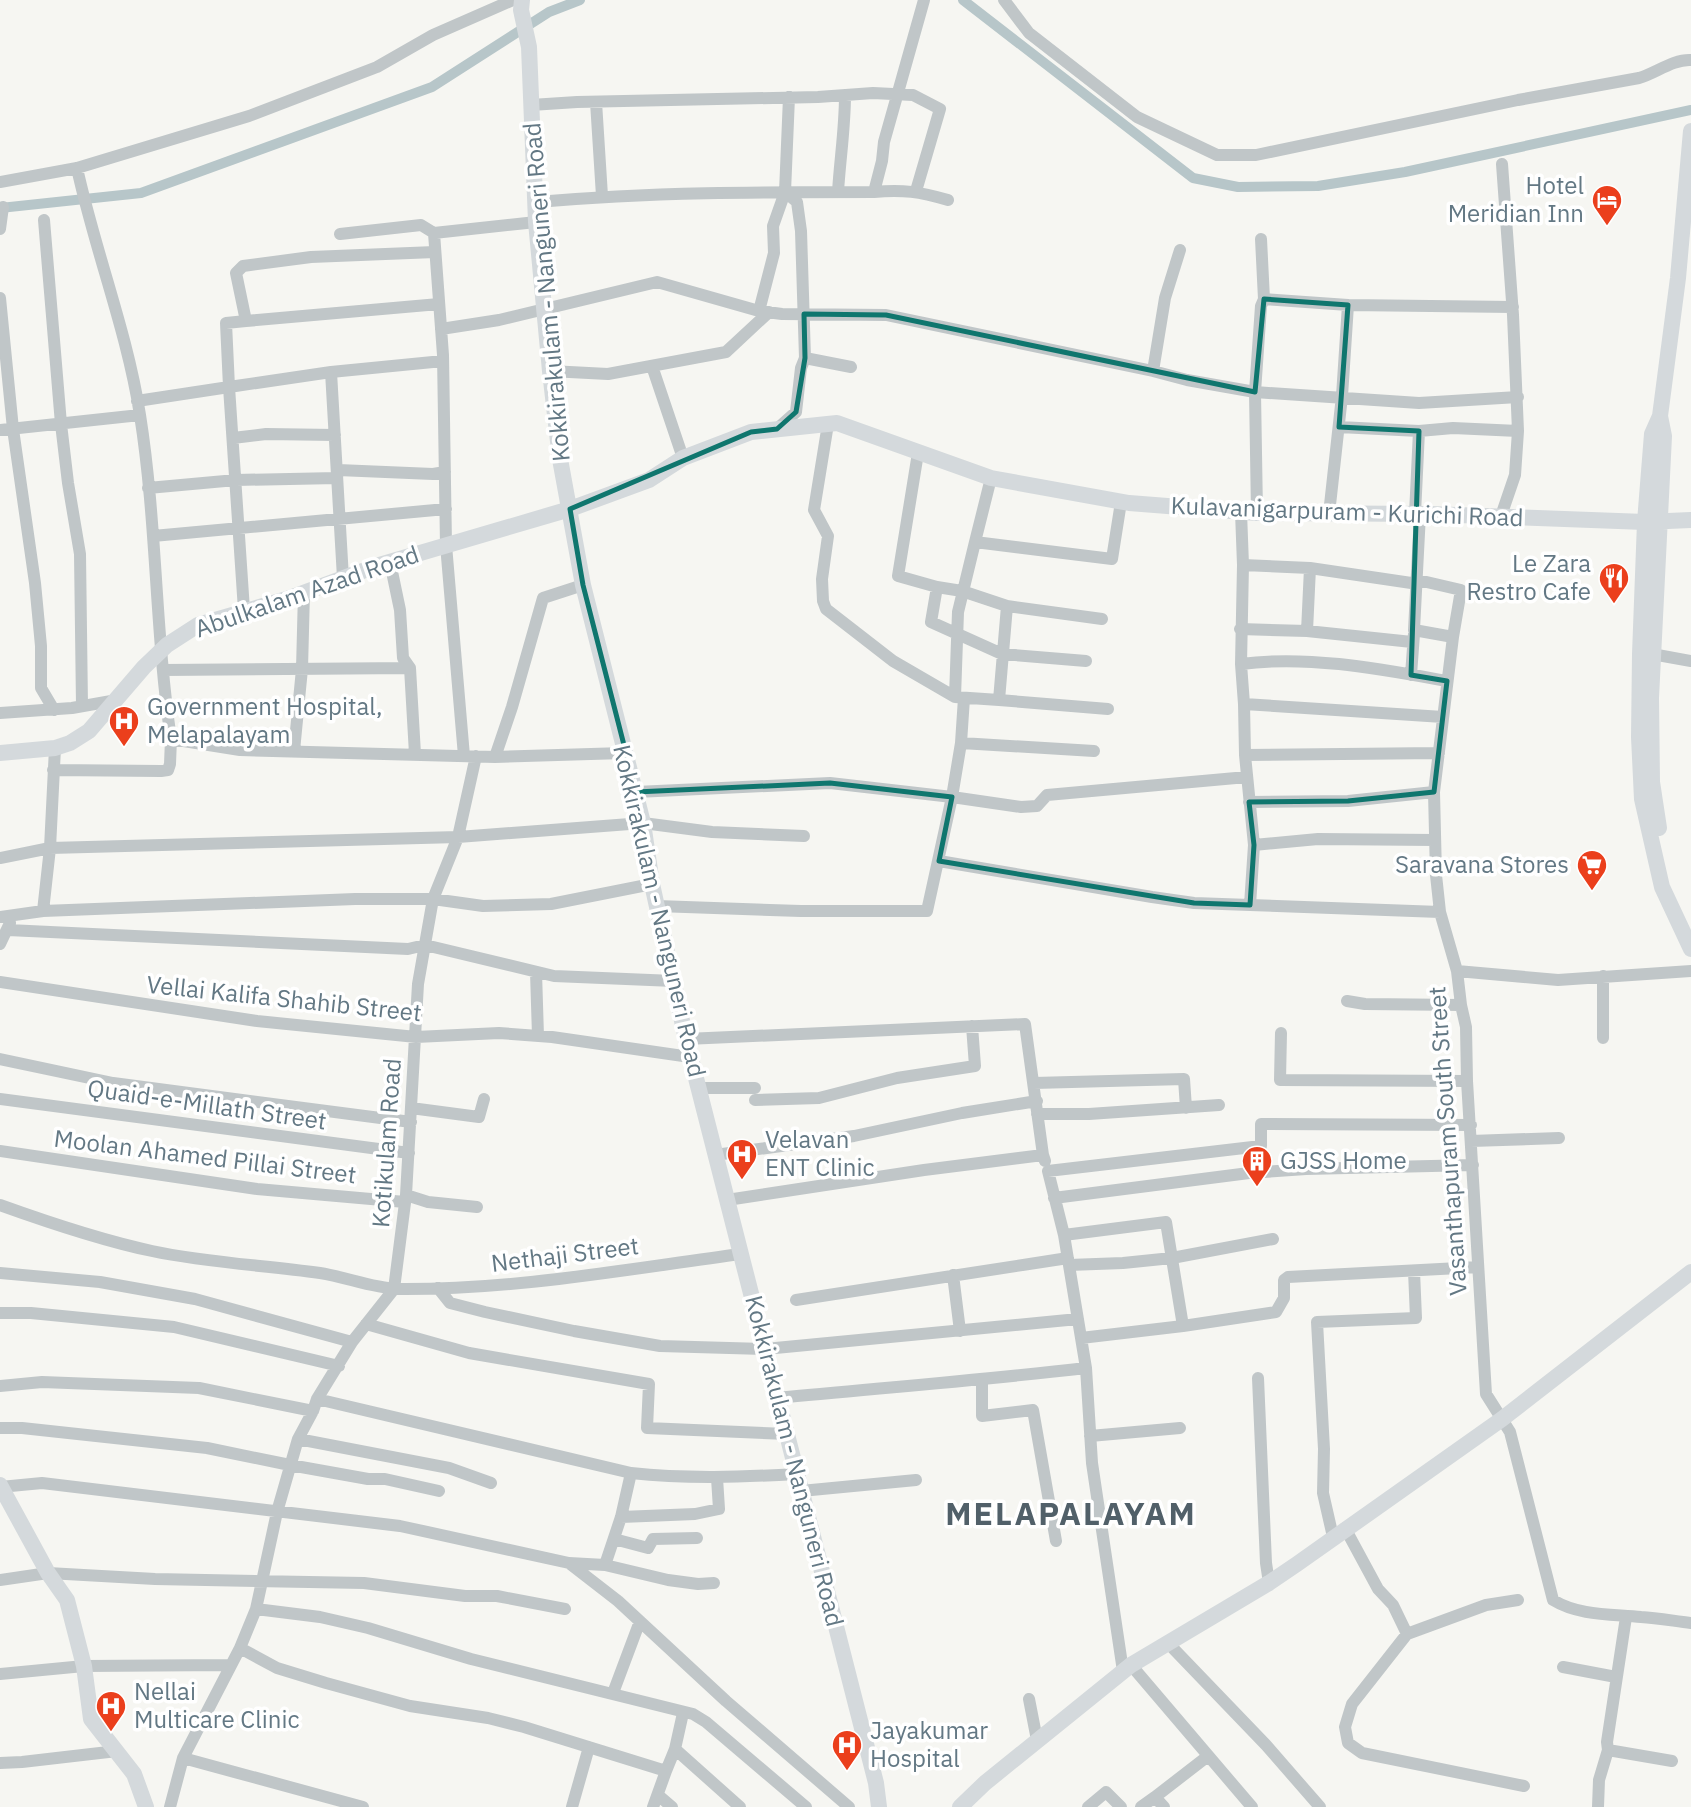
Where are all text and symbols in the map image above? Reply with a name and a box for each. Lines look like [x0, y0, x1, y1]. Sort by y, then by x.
street label: Kokkirakulam - Nanguneri Road [515, 121, 577, 463]
place label: Hotel Meridian Inn [1448, 169, 1584, 229]
hotel icon: Hotel Meridian Inn [1590, 183, 1624, 227]
street label: Kulavanigarpuram - Kurichi Road [1170, 489, 1524, 533]
street label: Abulkalam Azad Road [190, 538, 423, 644]
place label: Le Zara Restro Cafe [1467, 547, 1591, 607]
restaurant icon: Le Zara Restro Cafe [1597, 561, 1631, 605]
place label: Government Hospital, Melapalayam [147, 690, 383, 750]
hospital icon: Government Hospital, Melapalayam [107, 704, 141, 748]
street label: Kokkirakulam - Nanguneri Road [606, 741, 714, 1080]
place label: Saravana Stores [1395, 848, 1569, 880]
supermarket icon: Saravana Stores [1575, 848, 1609, 892]
street label: Vellai Kalifa Shahib Street [145, 968, 423, 1028]
street label: Vasanthapuram South Street [1420, 985, 1474, 1297]
street label: Kotikulam Road [364, 1057, 408, 1229]
street label: Quaid-e-Millath Street [86, 1071, 329, 1137]
street label: Moolan Ahamed Pillai Street [52, 1122, 358, 1190]
place label: Velavan ENT Clinic [765, 1123, 875, 1183]
hospital icon: Velavan ENT Clinic [725, 1137, 759, 1181]
building icon: GJSS Home [1240, 1144, 1274, 1188]
place label: GJSS Home [1280, 1144, 1407, 1176]
street label: Nethaji Street [489, 1229, 641, 1279]
street label: Kokkirakulam - Nanguneri Road [738, 1292, 852, 1630]
district label: MELAPALAYAM [945, 1492, 1197, 1534]
place label: Nellai Multicare Clinic [134, 1675, 300, 1735]
hospital icon: Nellai Multicare Clinic [94, 1689, 128, 1733]
place label: Jayakumar Hospital [870, 1714, 988, 1774]
hospital icon: Jayakumar Hospital [830, 1728, 864, 1772]

